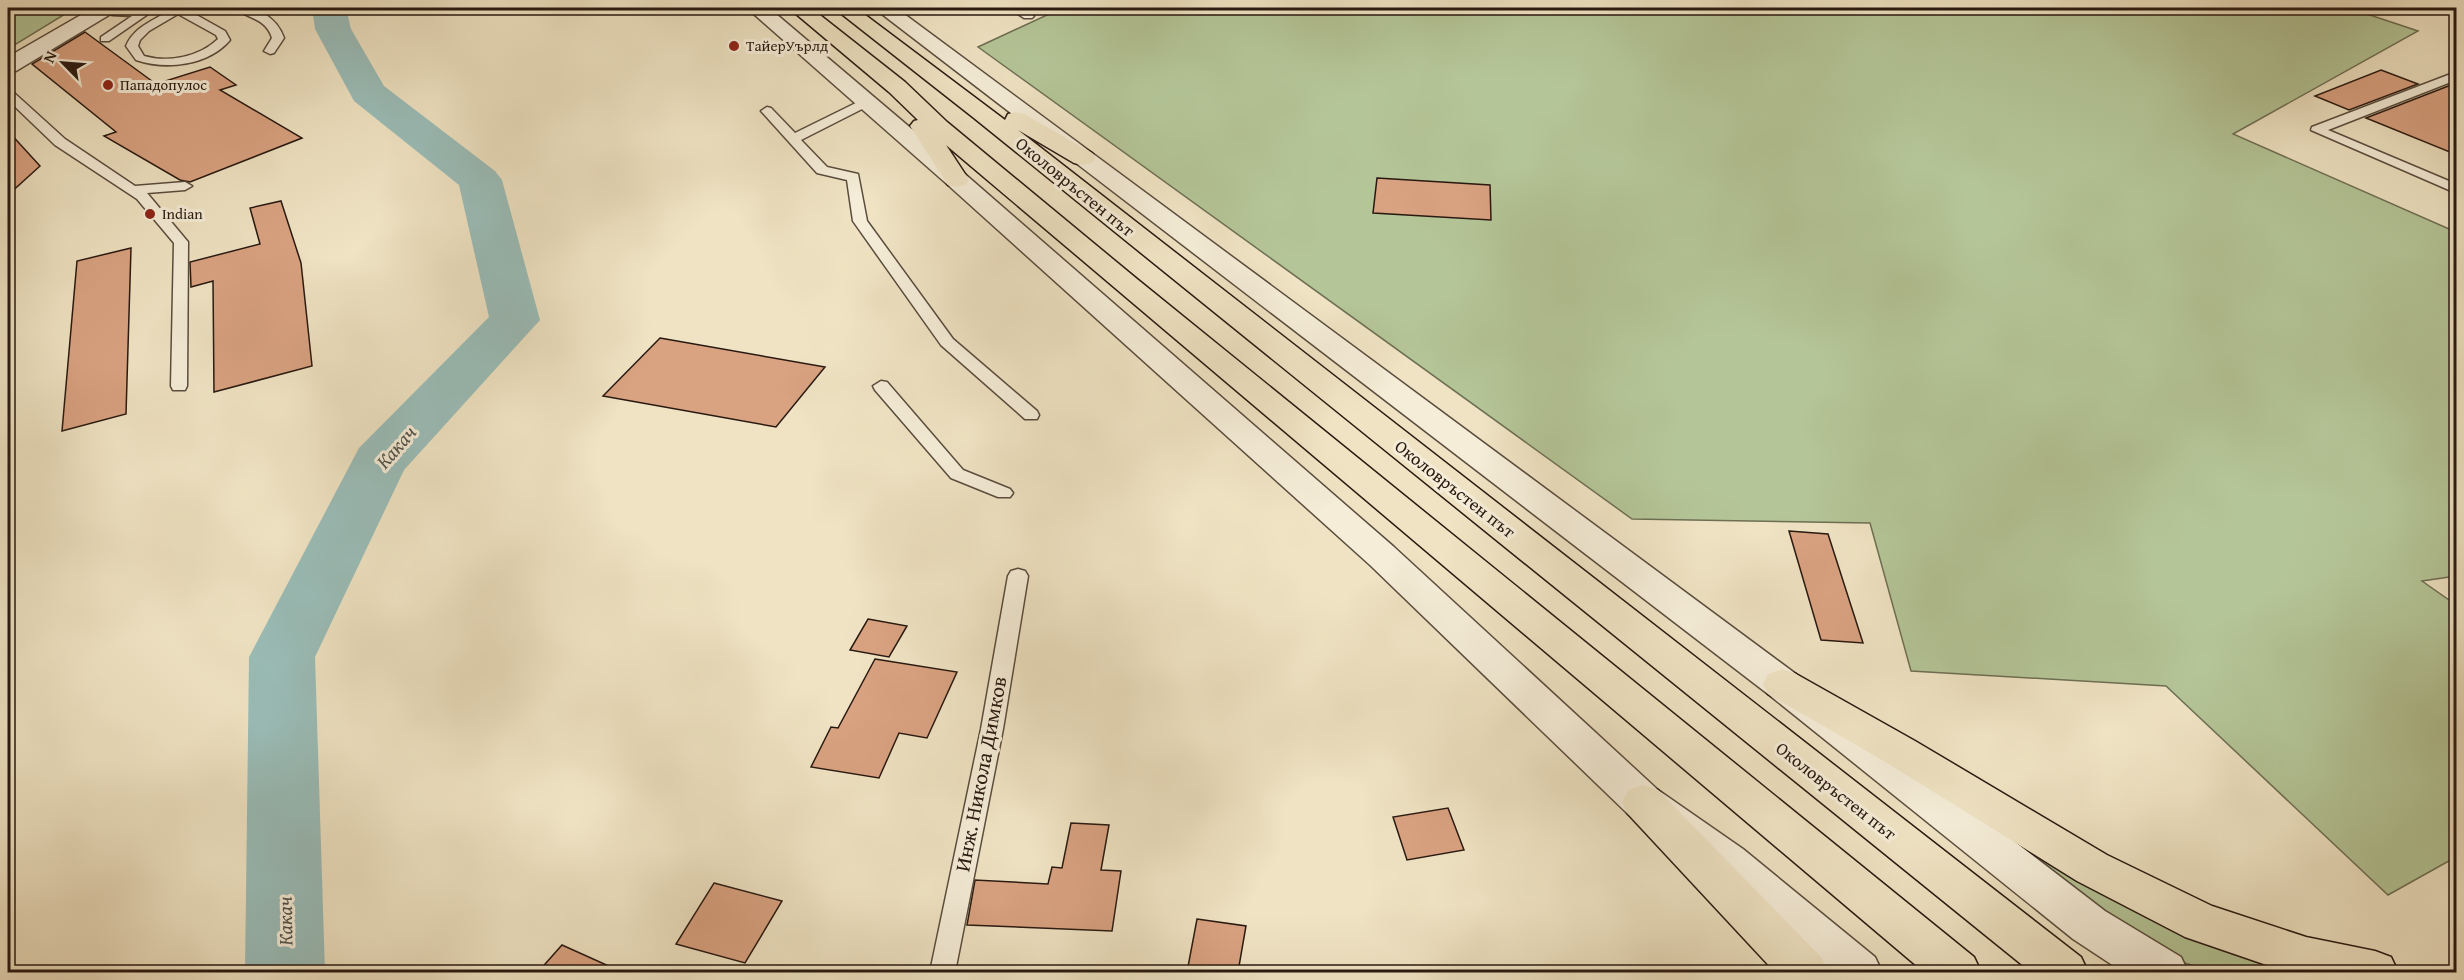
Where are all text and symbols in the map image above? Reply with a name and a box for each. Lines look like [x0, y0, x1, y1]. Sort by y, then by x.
north arrow [33, 33, 93, 93]
place label: ТайерУърлд [746, 35, 828, 56]
marker: ТайерУърлд [727, 39, 741, 53]
text: N [36, 46, 63, 67]
place label: Пападопулос [120, 74, 207, 95]
marker: Пападопулос [101, 78, 115, 92]
street label: Околовръстен път [1010, 130, 1141, 243]
place label: Indian [162, 203, 203, 224]
marker: Indian [143, 207, 157, 221]
water label: Какач [369, 418, 423, 475]
street label: Околовръстен път [1389, 433, 1522, 545]
street label: Инж. Никола Димков [946, 673, 1015, 874]
street label: Околовръстен път [1770, 735, 1903, 847]
water label: Какач [270, 896, 299, 946]

